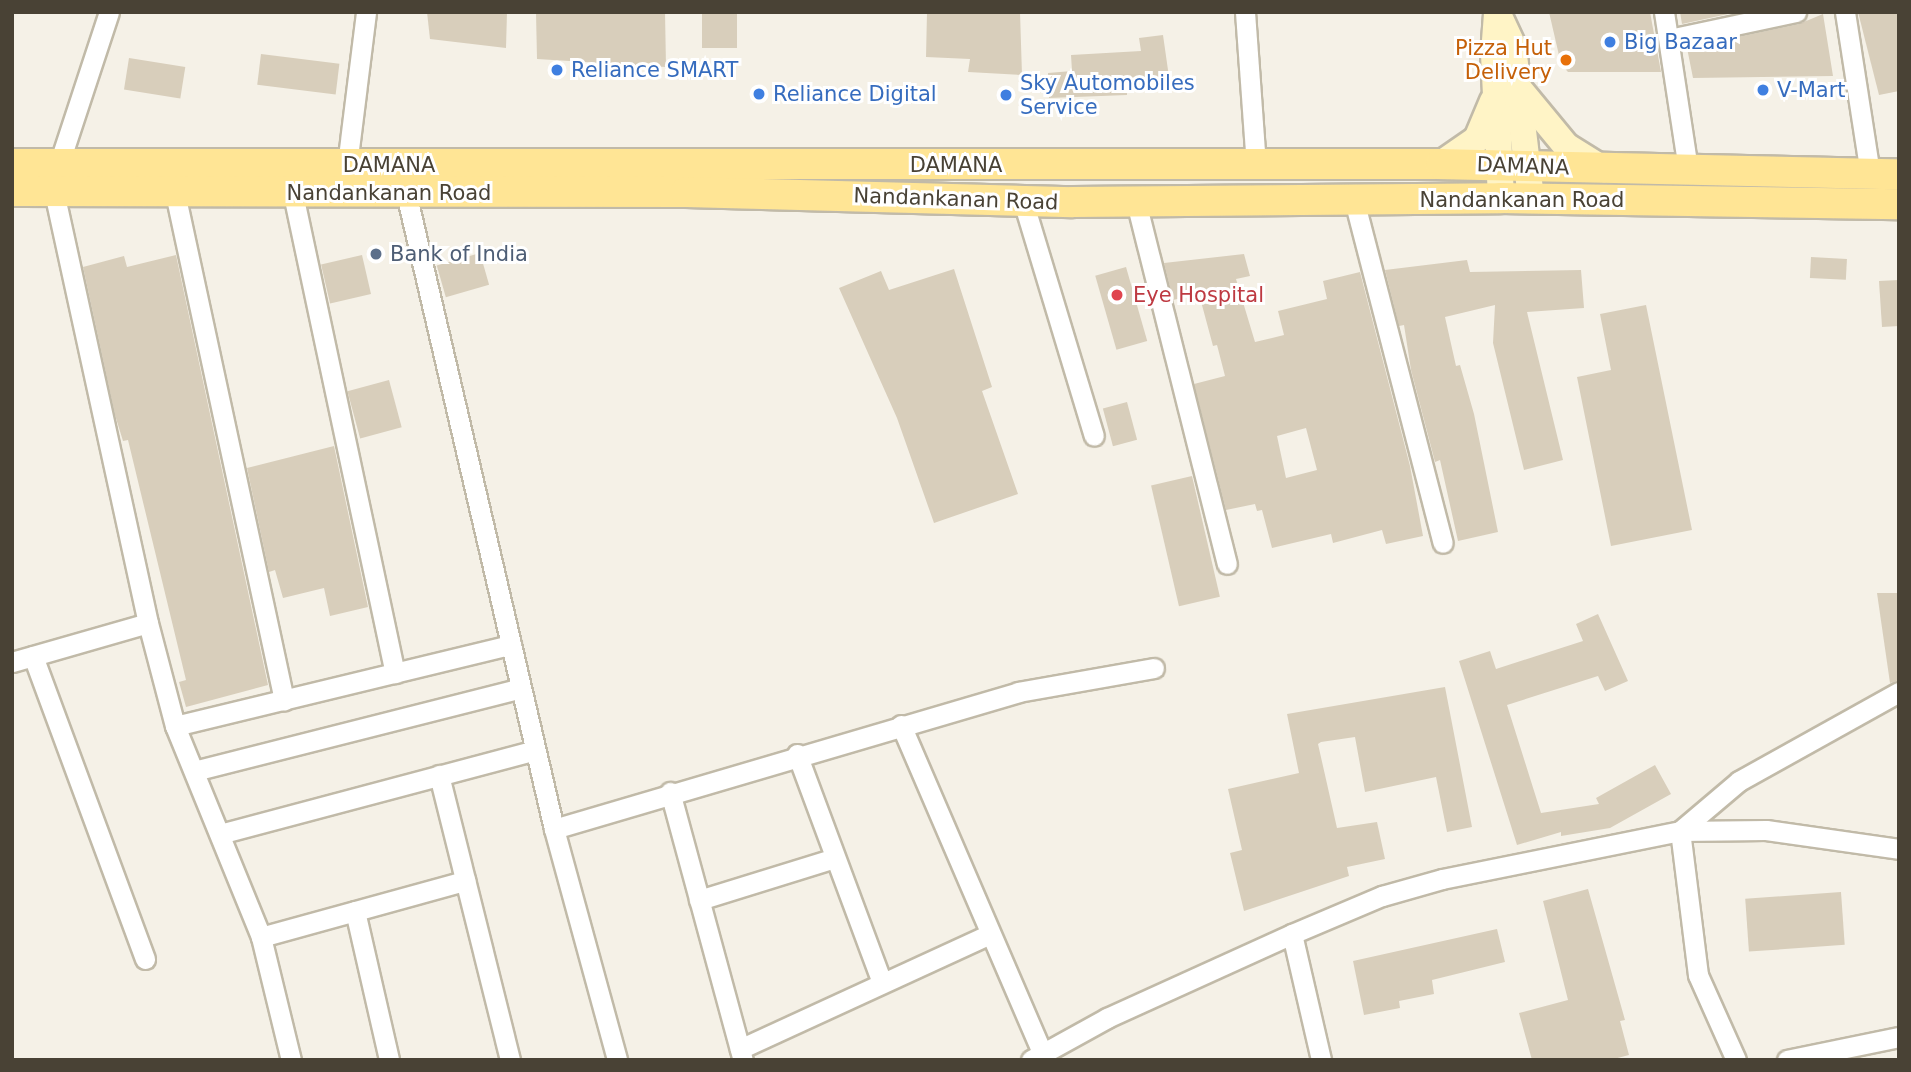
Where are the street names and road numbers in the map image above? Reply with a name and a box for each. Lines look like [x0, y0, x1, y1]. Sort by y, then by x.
street label: DAMANA [343, 152, 435, 178]
street label: DAMANA [910, 152, 1002, 178]
street label: DAMANA [1476, 152, 1570, 180]
street label: Nandankanan Road [287, 180, 491, 206]
street label: Nandankanan Road [853, 183, 1059, 215]
street label: Nandankanan Road [1420, 187, 1624, 213]

